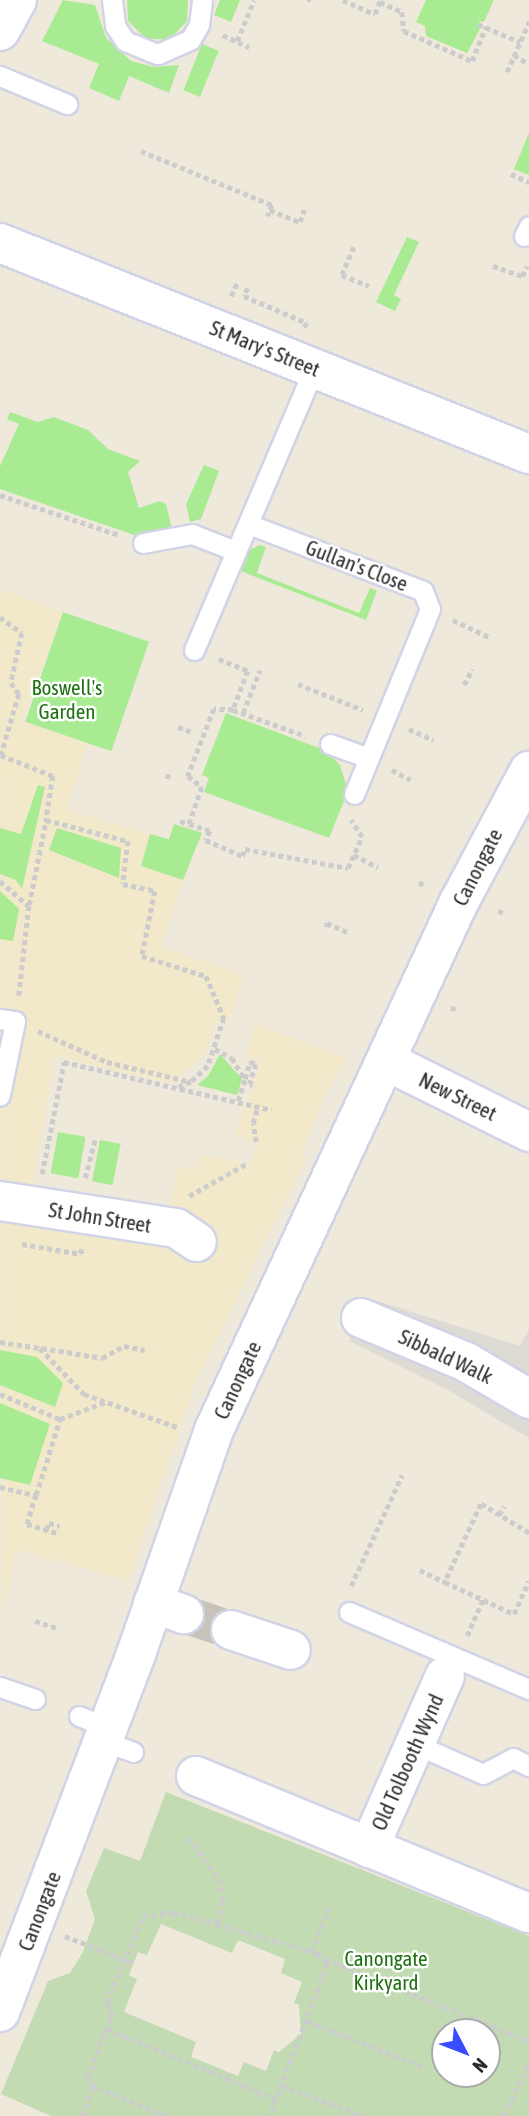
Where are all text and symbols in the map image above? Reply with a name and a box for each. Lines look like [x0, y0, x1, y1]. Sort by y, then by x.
street label: St Mary's Street [206, 315, 324, 381]
street label: Gullan's Close [302, 534, 412, 596]
park label: Boswell's Garden [31, 674, 103, 724]
street label: Canongate [447, 824, 507, 910]
street label: New Street [415, 1066, 501, 1126]
street label: St John Street [47, 1196, 153, 1238]
street label: Sibbald Walk [395, 1323, 497, 1389]
street label: Canongate [208, 1337, 266, 1423]
street label: Old Tolbooth Wynd [366, 1690, 448, 1834]
street label: Canongate [12, 1868, 66, 1954]
park label: Canongate Kirkyard [344, 1945, 428, 1995]
north arrow [431, 2018, 501, 2088]
text: N [468, 2054, 492, 2077]

